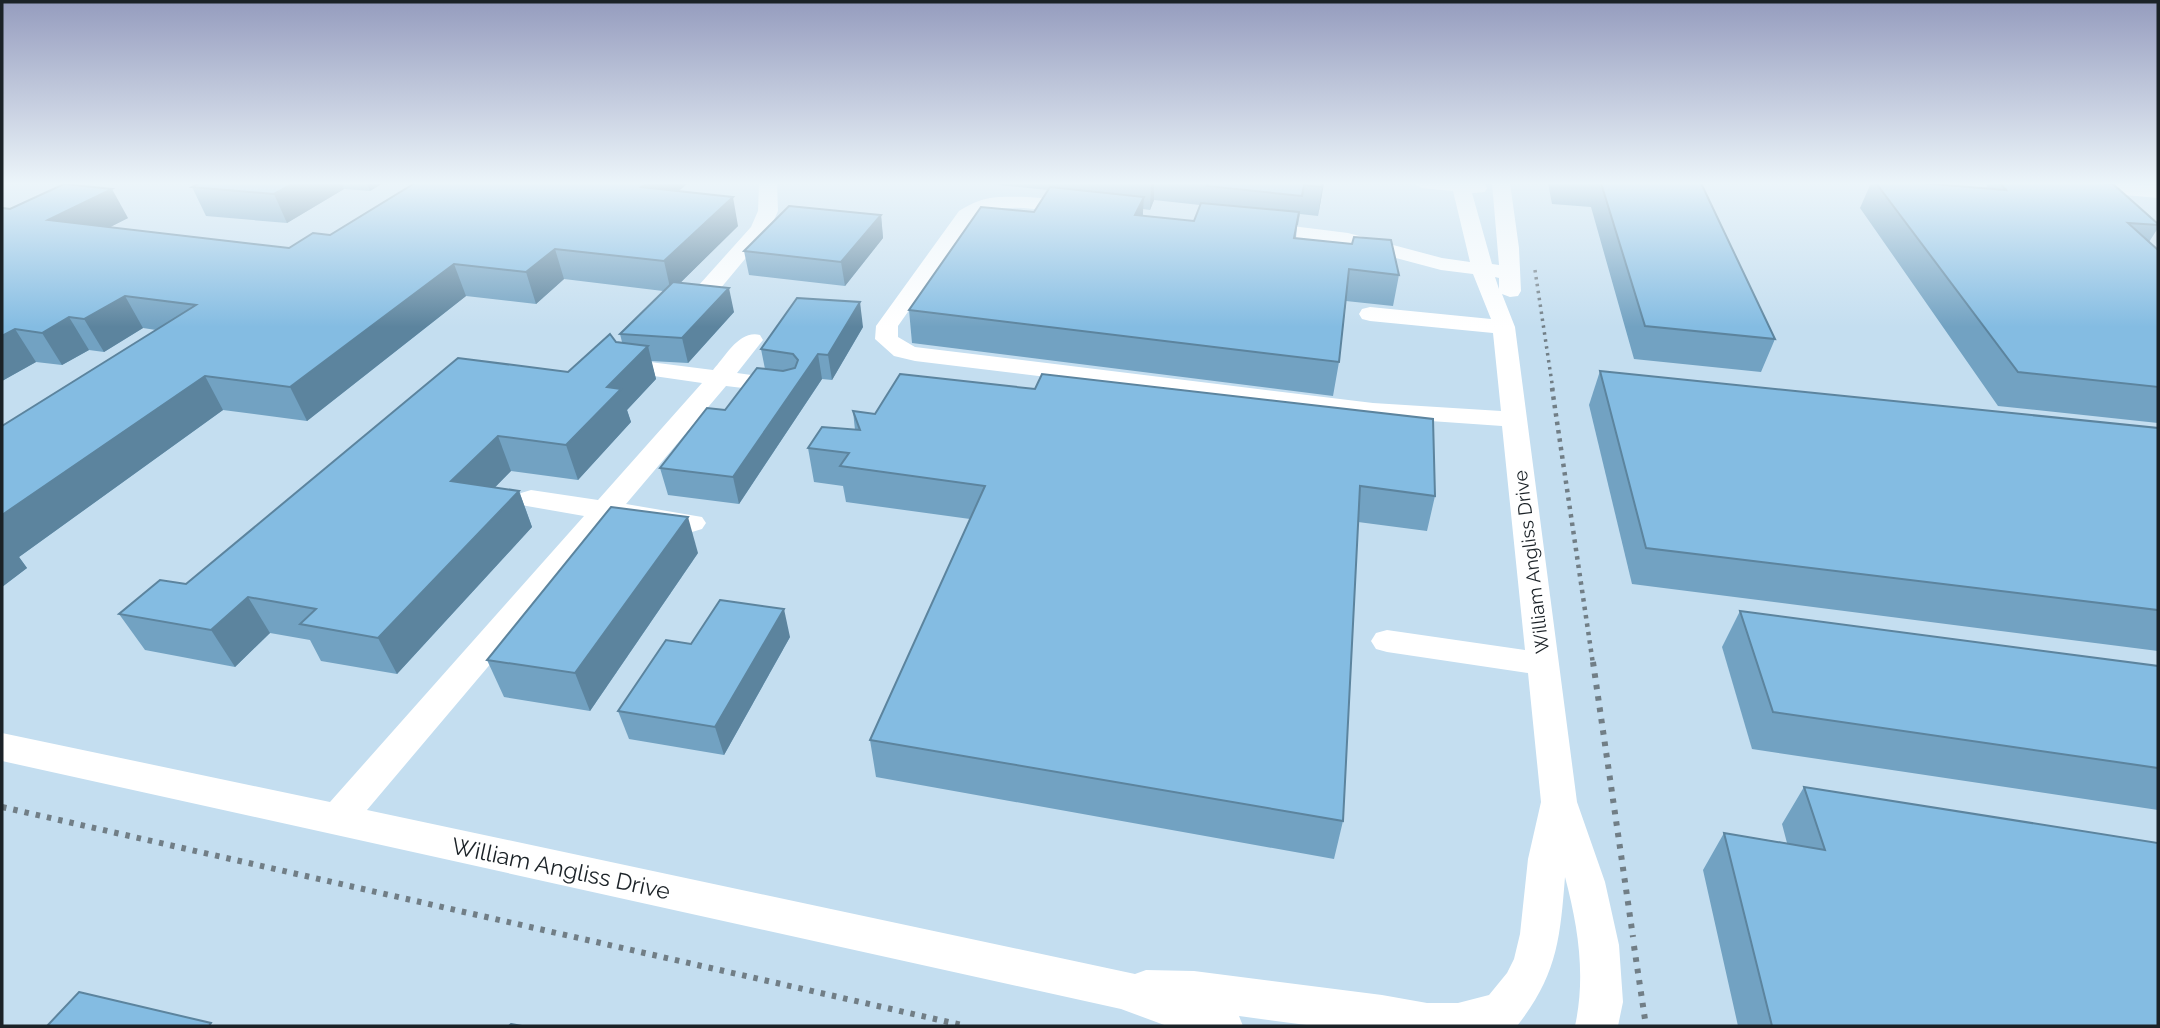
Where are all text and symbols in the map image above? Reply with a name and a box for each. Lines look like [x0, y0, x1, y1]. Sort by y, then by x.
street label: William Angliss Drive [1509, 469, 1553, 655]
street label: William Angliss Drive [449, 832, 673, 904]

